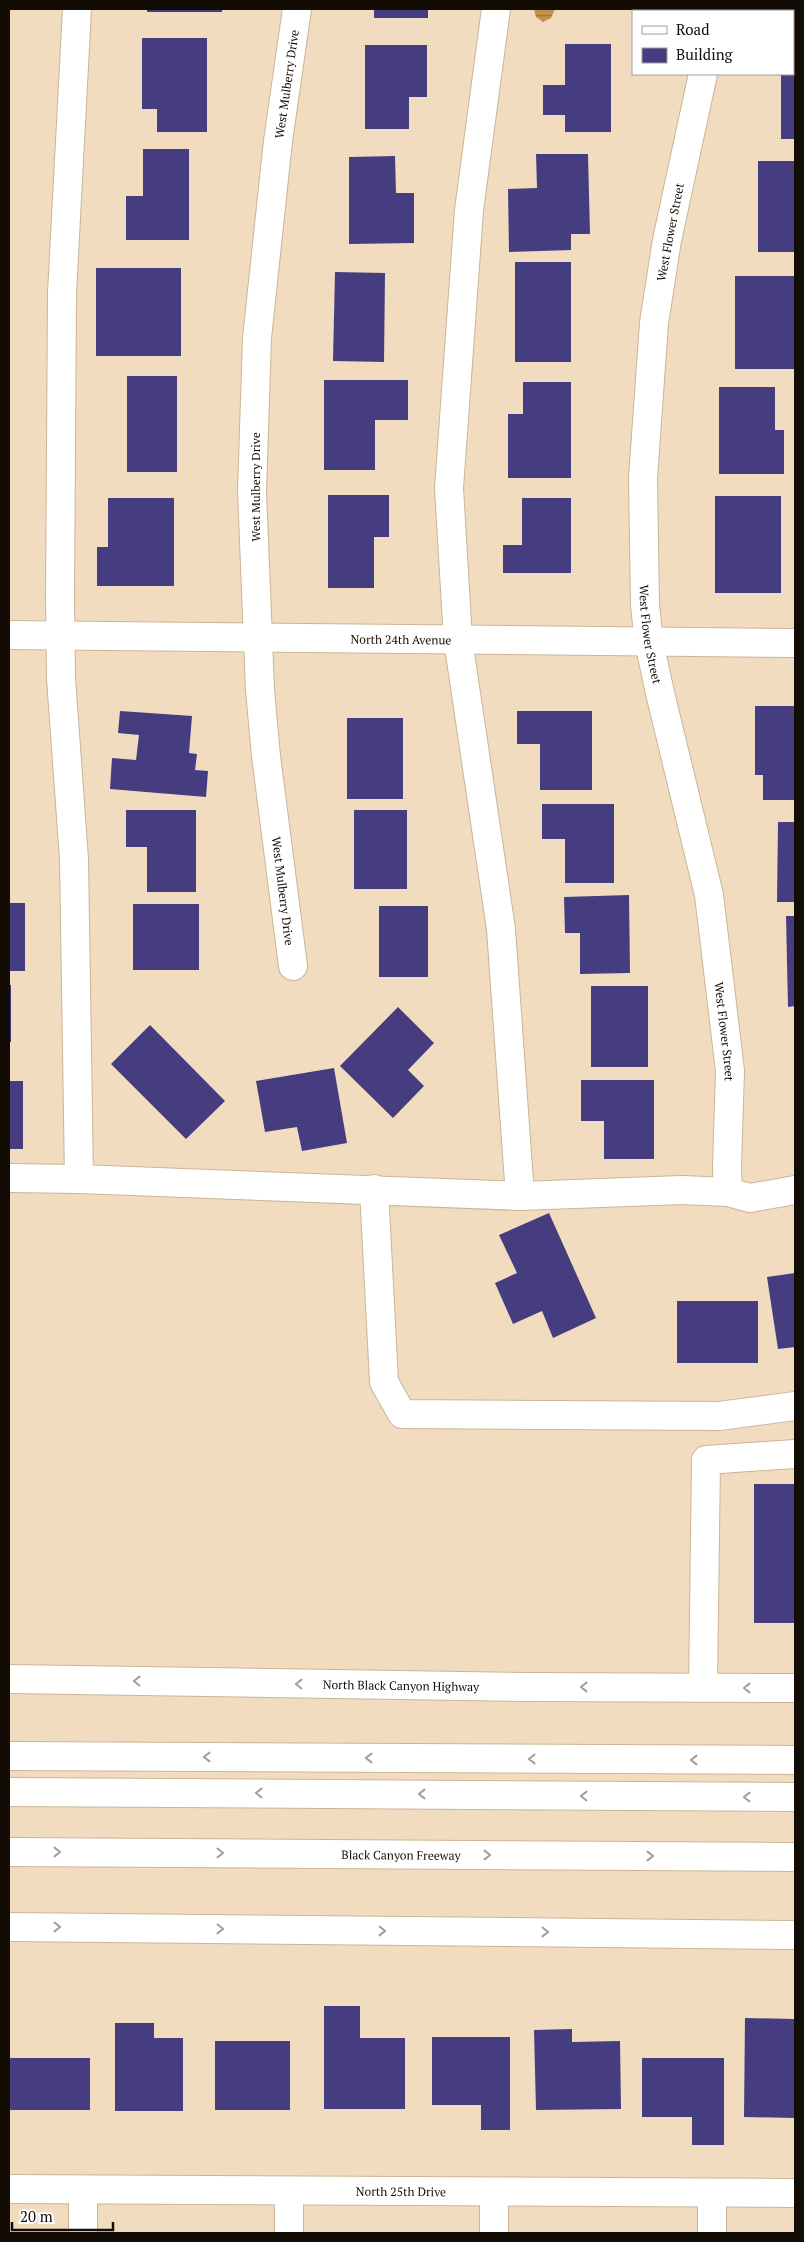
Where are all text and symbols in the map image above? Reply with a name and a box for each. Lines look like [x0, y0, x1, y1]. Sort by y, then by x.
legend [632, 10, 794, 75]
text: Road [676, 19, 709, 39]
street label: West Mulberry Drive [271, 29, 301, 139]
text: Building [676, 44, 734, 64]
street label: West Flower Street [653, 181, 687, 282]
street label: West Mulberry Drive [248, 432, 263, 542]
street label: West Flower Street [637, 585, 665, 686]
street label: North 24th Avenue [350, 631, 451, 647]
street label: West Mulberry Drive [269, 836, 297, 946]
street label: West Flower Street [712, 981, 738, 1082]
one-way arrow [132, 1676, 140, 1686]
street label: North Black Canyon Highway [323, 1676, 480, 1694]
one-way arrow [295, 1678, 303, 1689]
one-way arrow [580, 1682, 588, 1692]
one-way arrow [742, 1683, 750, 1693]
one-way arrow [202, 1752, 210, 1762]
one-way arrow [365, 1753, 372, 1763]
one-way arrow [527, 1754, 535, 1764]
one-way arrow [690, 1755, 698, 1765]
one-way arrow [255, 1788, 262, 1798]
one-way arrow [417, 1789, 425, 1799]
one-way arrow [580, 1790, 588, 1801]
one-way arrow [742, 1792, 750, 1802]
one-way arrow [54, 1847, 62, 1857]
street label: Black Canyon Freeway [341, 1847, 462, 1862]
one-way arrow [216, 1848, 224, 1858]
one-way arrow [484, 1850, 492, 1860]
one-way arrow [646, 1851, 654, 1861]
one-way arrow [54, 1922, 62, 1932]
one-way arrow [216, 1924, 224, 1934]
one-way arrow [379, 1926, 387, 1936]
one-way arrow [541, 1927, 549, 1938]
street label: North 25th Drive [356, 2183, 446, 2199]
scale bar [12, 2200, 114, 2232]
text: 20 m [20, 2206, 53, 2226]

